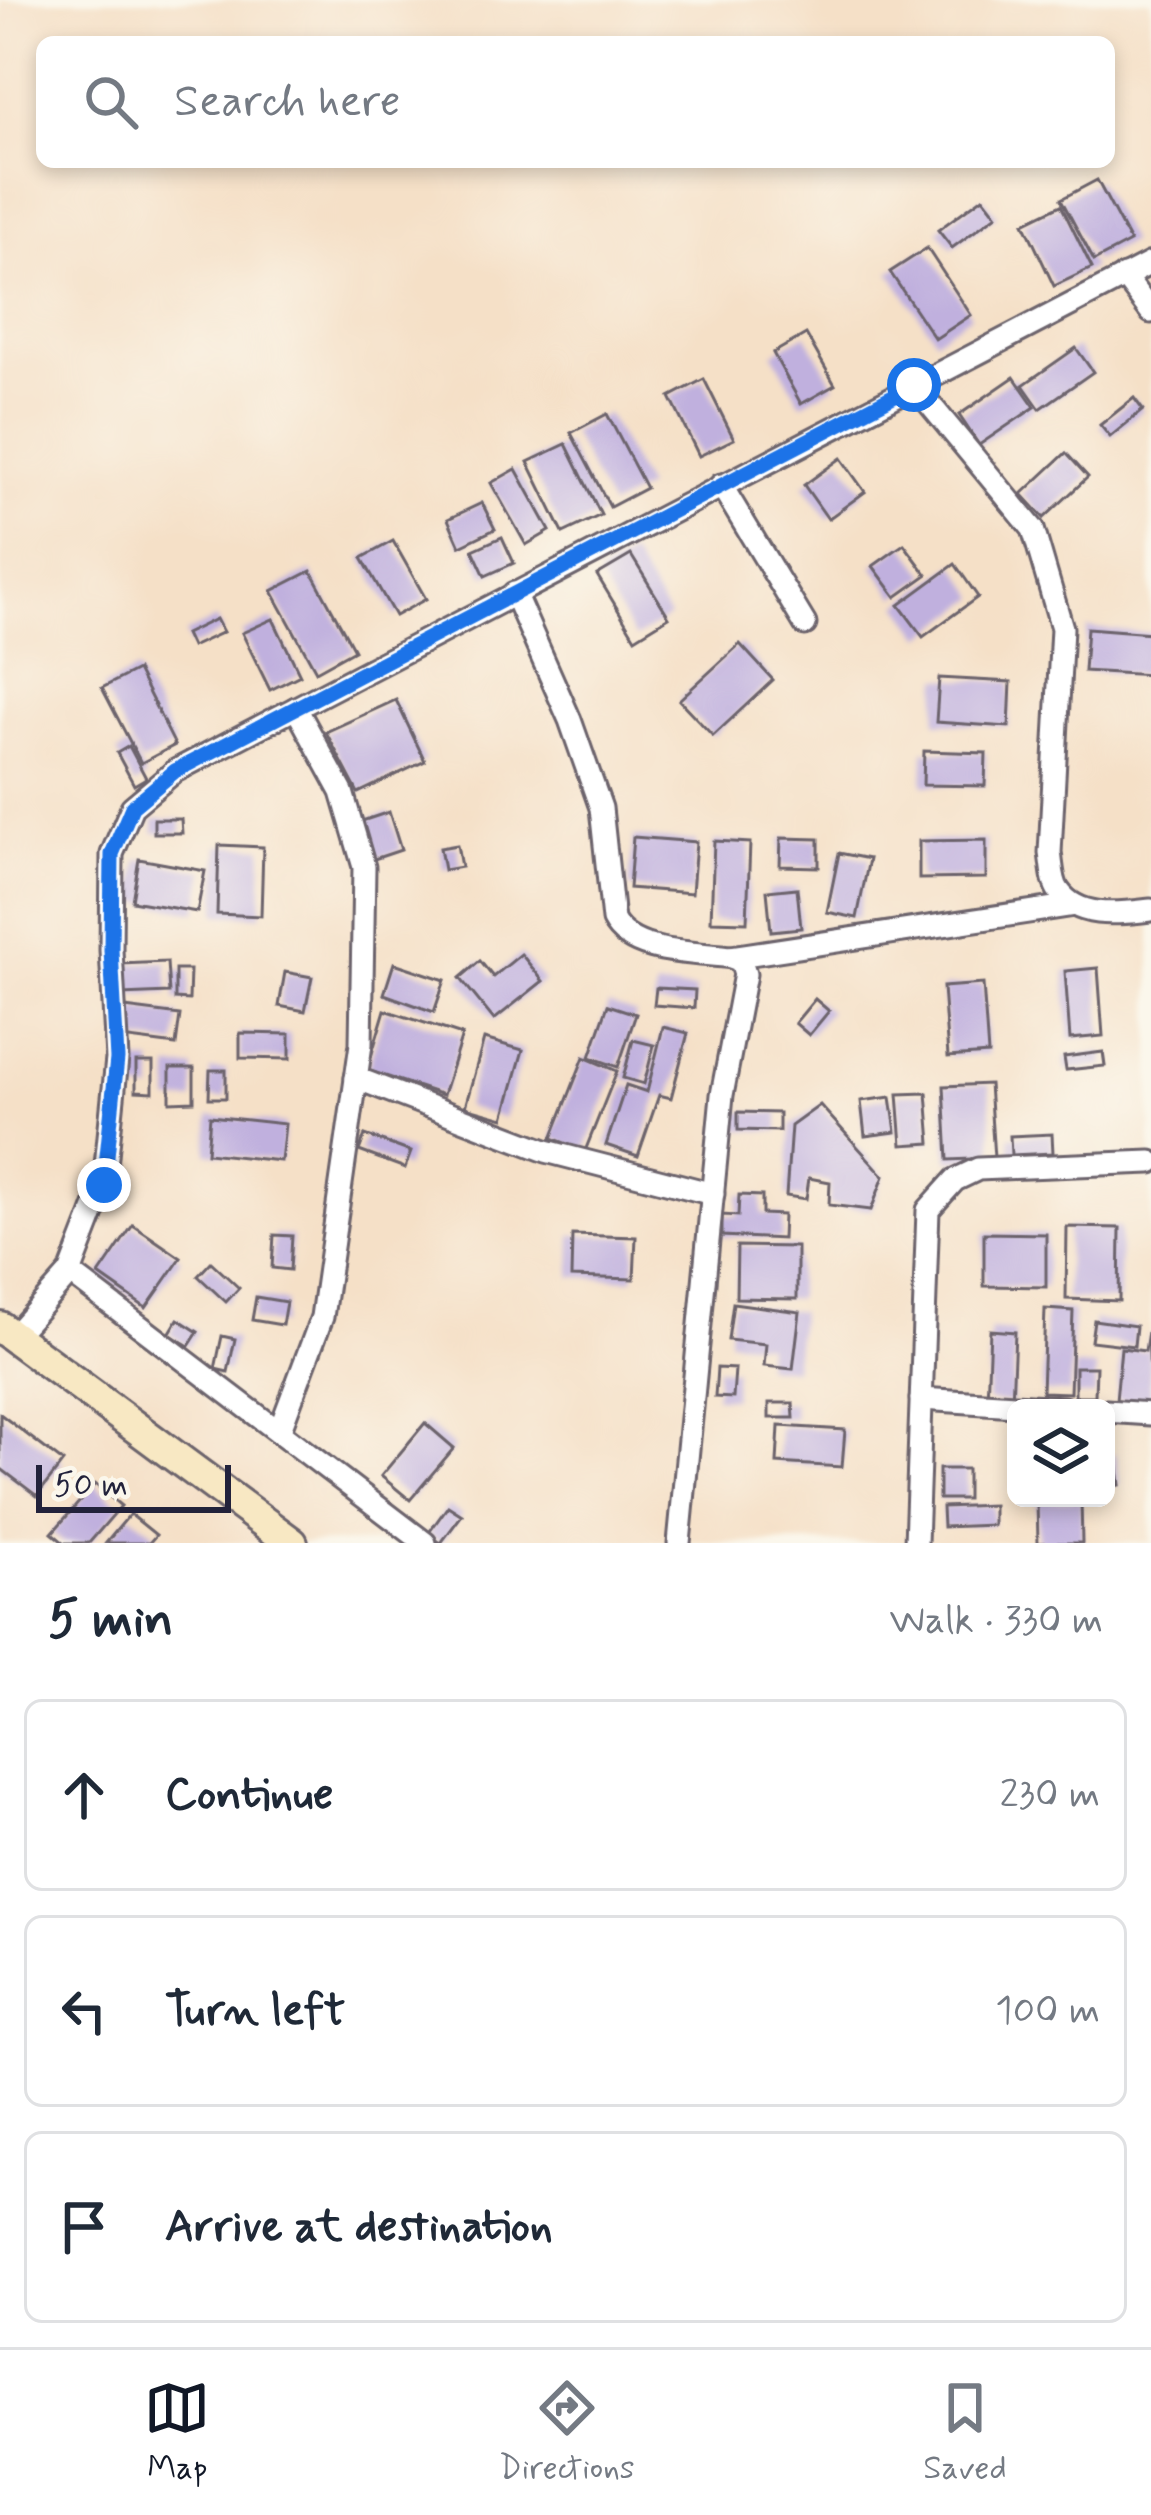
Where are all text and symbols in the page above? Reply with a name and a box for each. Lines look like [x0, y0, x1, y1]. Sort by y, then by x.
search box [36, 36, 1115, 168]
icon: search [78, 69, 144, 135]
text: Search here [174, 73, 401, 132]
route start [887, 358, 941, 412]
route end [77, 1158, 131, 1212]
map controls [1007, 1399, 1115, 1507]
button: layers [1007, 1399, 1115, 1507]
scale bar [36, 1459, 231, 1512]
text: 50 m [54, 1464, 128, 1508]
text: 5 min [48, 1588, 173, 1654]
text: Walk · 330 m [890, 1596, 1103, 1647]
icon: ahead [51, 1762, 117, 1828]
text: Continue [165, 1766, 333, 1825]
text: 230 m [999, 1770, 1100, 1821]
icon: left [51, 1978, 117, 2044]
text: Turn left [165, 1982, 345, 2041]
text: 100 m [995, 1986, 1100, 2037]
icon: arrive [51, 2194, 117, 2260]
text: Arrive at destination [165, 2198, 553, 2257]
tab: Map [144, 2375, 210, 2491]
tab: Directions [499, 2375, 635, 2491]
tab: Saved [923, 2375, 1007, 2491]

